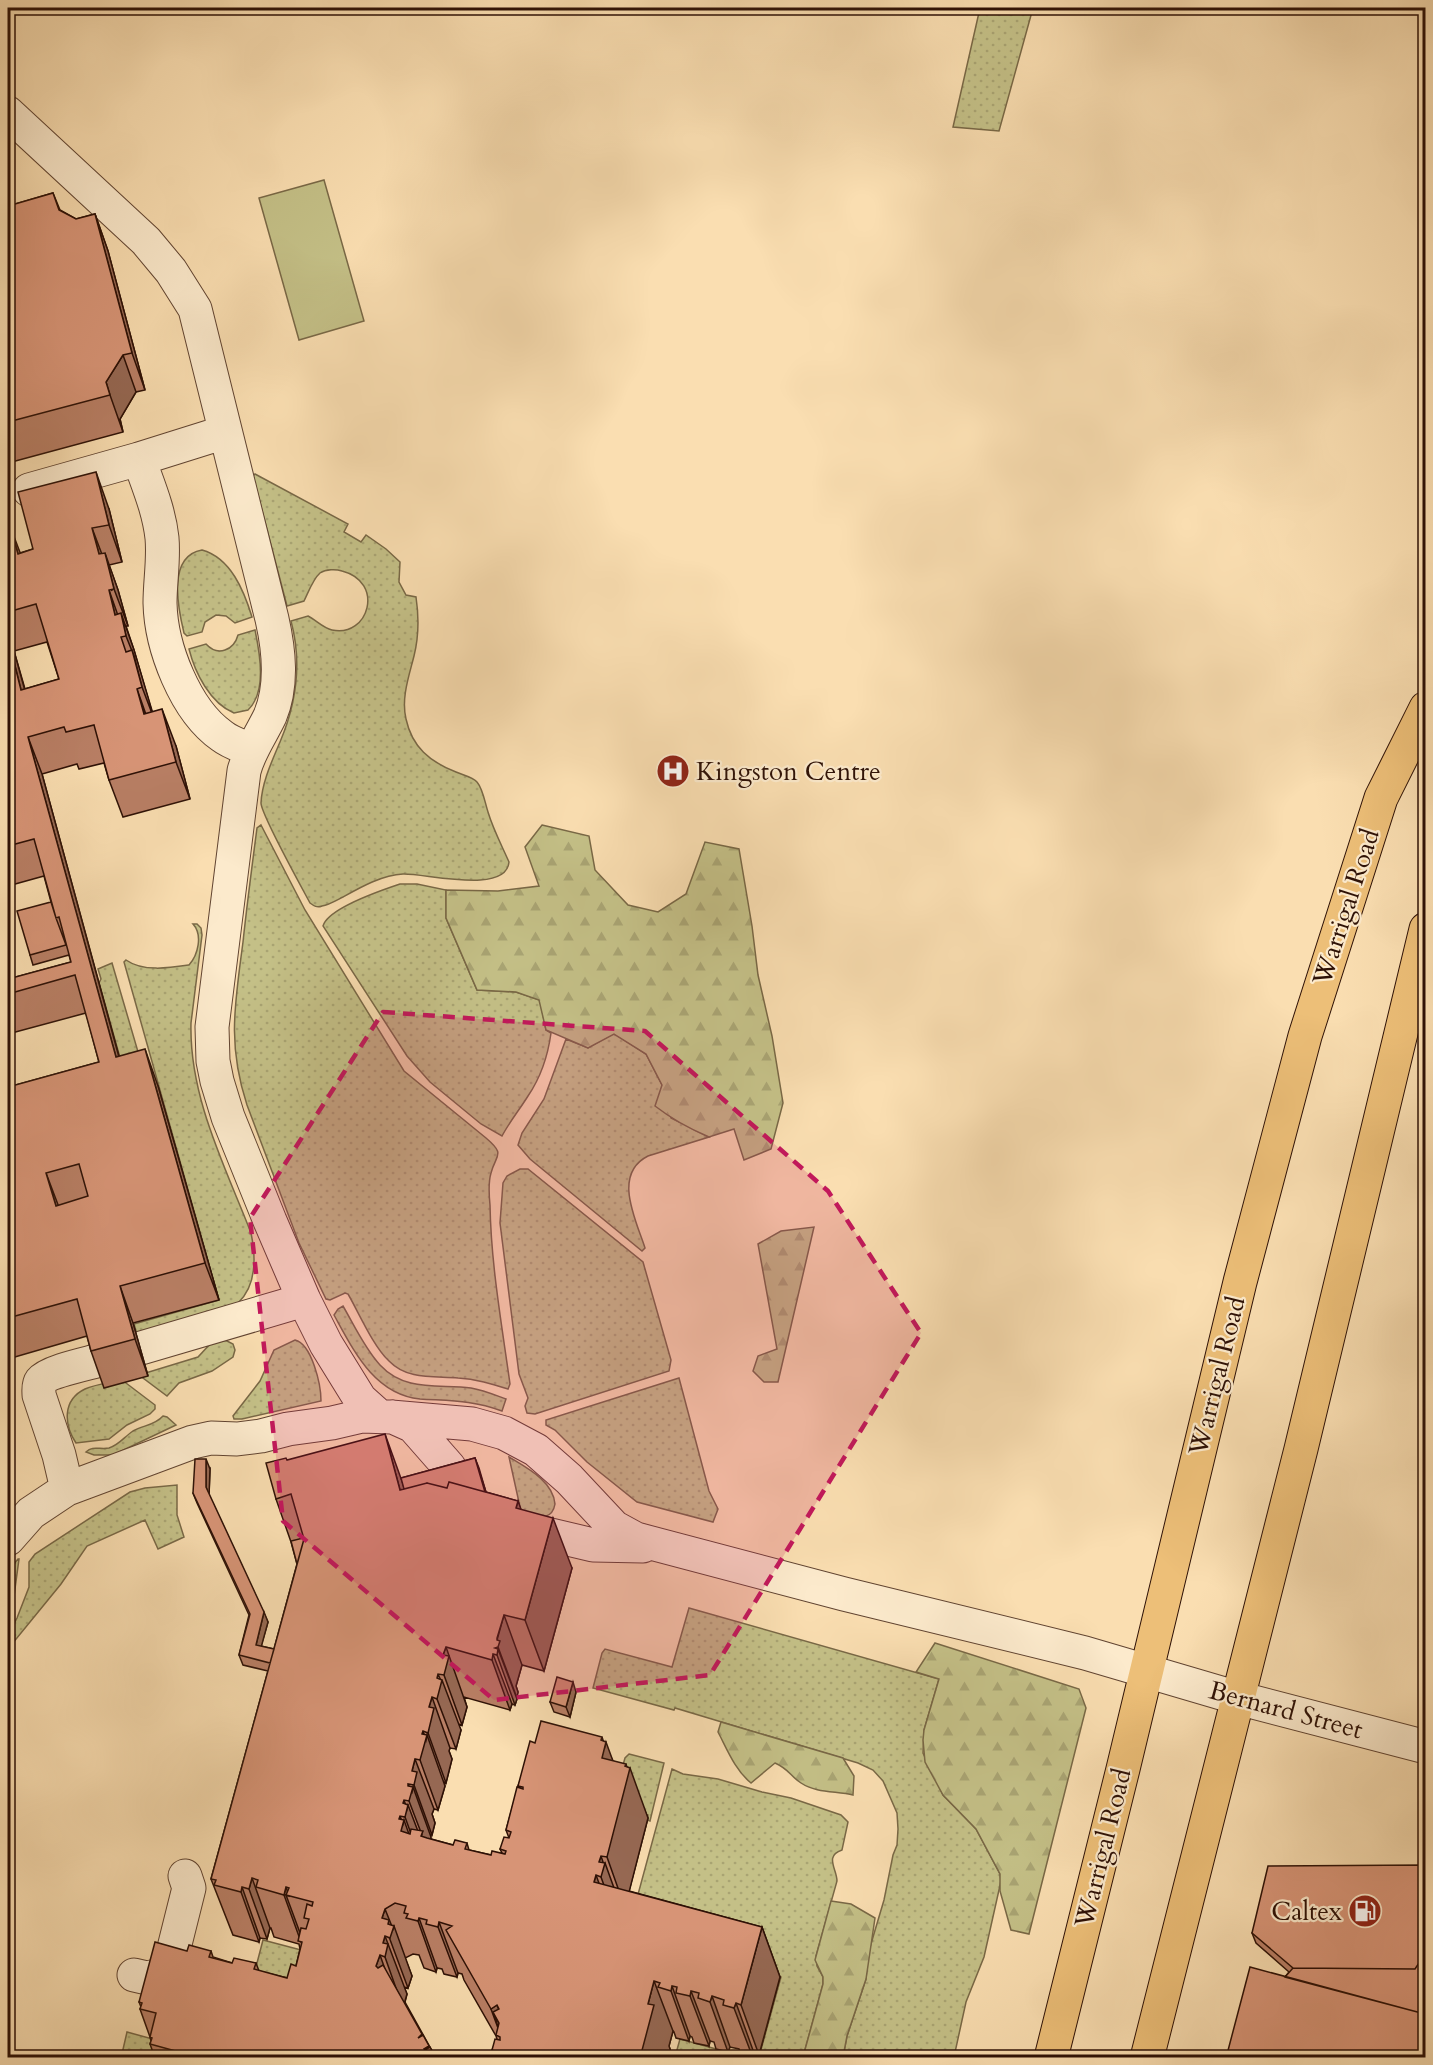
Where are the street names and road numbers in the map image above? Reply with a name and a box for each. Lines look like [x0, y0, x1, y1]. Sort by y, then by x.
street label: Warrigal Road [1304, 824, 1388, 991]
street label: Warrigal Road [1180, 1293, 1254, 1460]
street label: Bernard Street [1205, 1673, 1367, 1747]
street label: Warrigal Road [1066, 1765, 1140, 1932]

